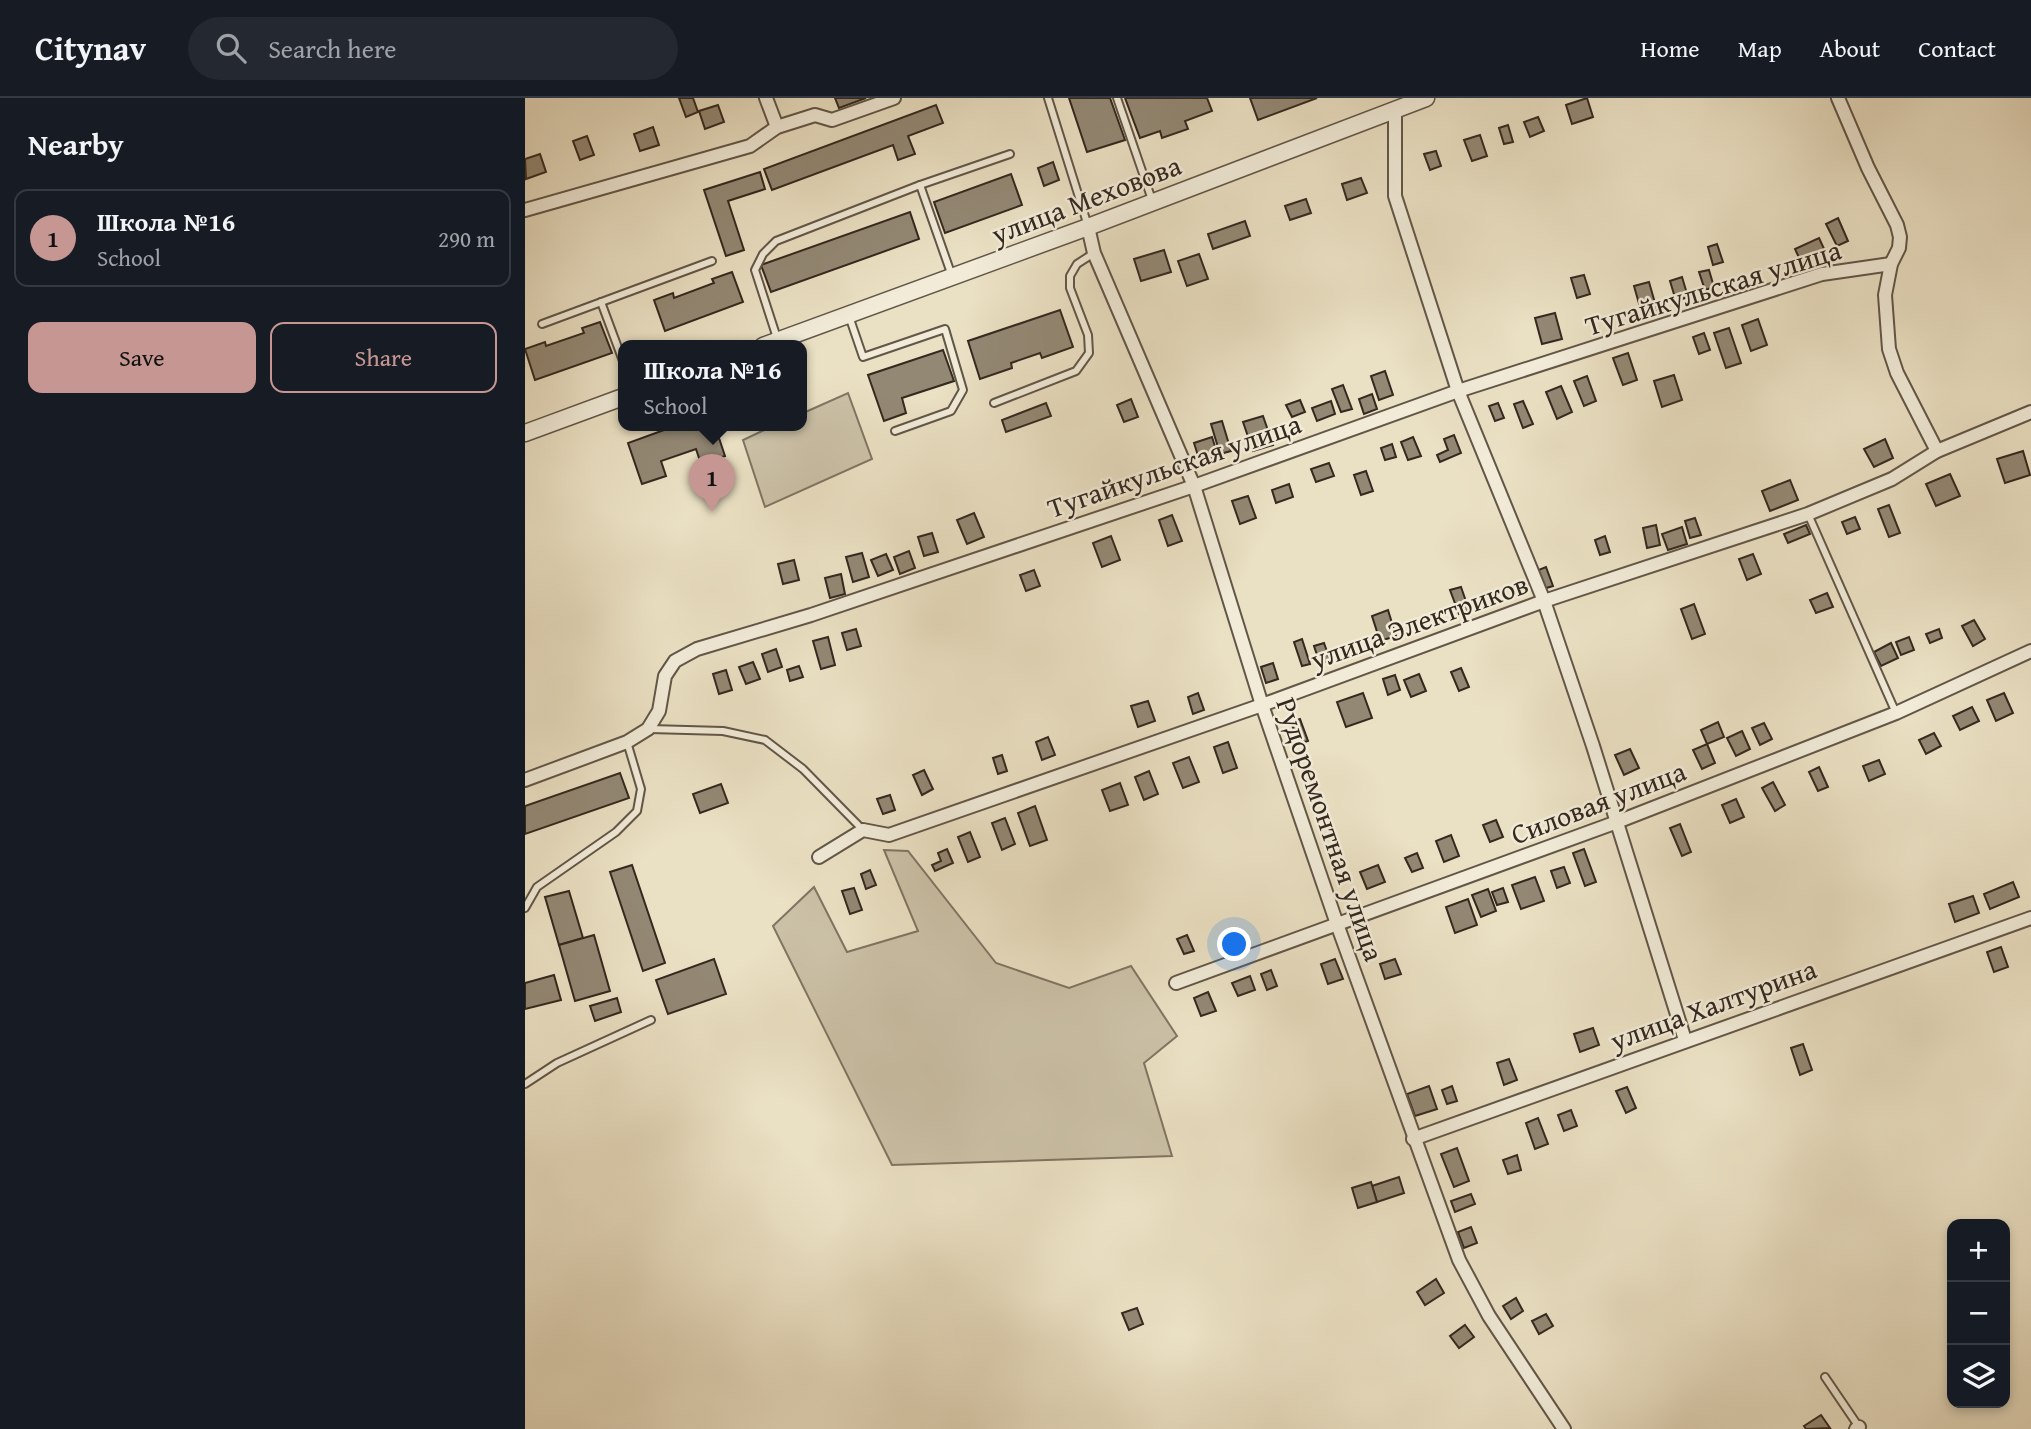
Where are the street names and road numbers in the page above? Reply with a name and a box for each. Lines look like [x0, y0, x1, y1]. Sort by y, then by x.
street label: улица Меховова [984, 144, 1187, 254]
street label: Тугайкульская улица [1580, 228, 1847, 345]
street label: Тугайкульская улица [1042, 402, 1307, 528]
street label: улица Электриков [1304, 563, 1534, 680]
street label: Рудоремонтная улица [1267, 692, 1396, 967]
street label: Силовая улица [1505, 750, 1692, 854]
street label: улица Халтурина [1603, 947, 1823, 1061]

